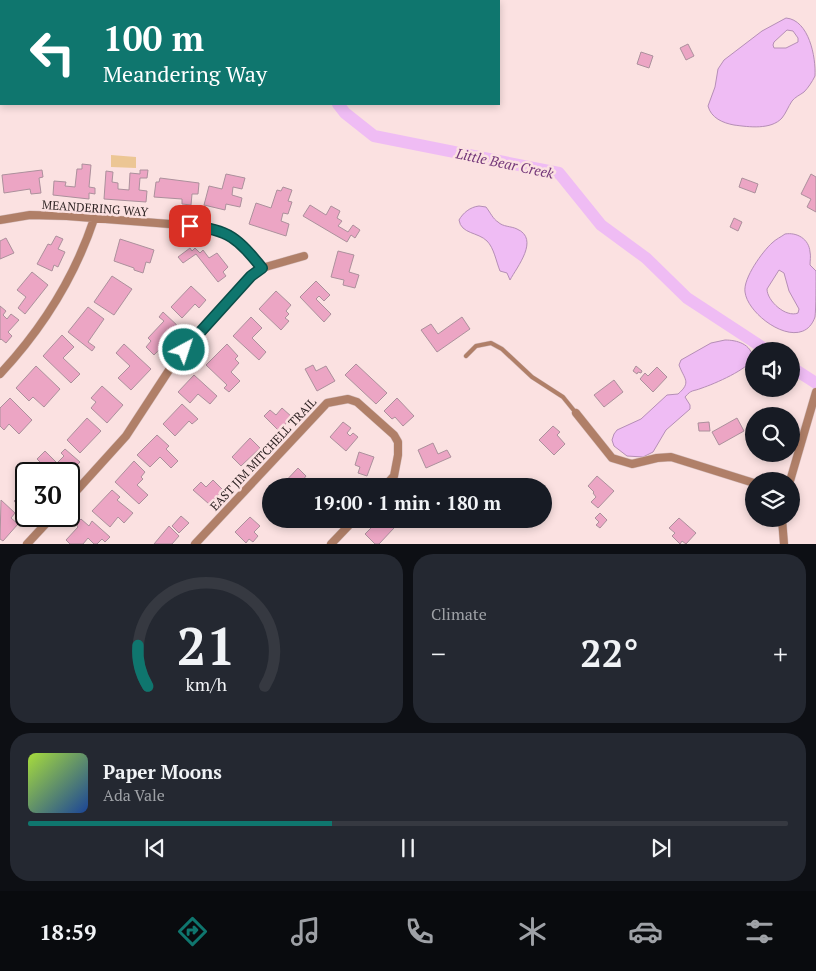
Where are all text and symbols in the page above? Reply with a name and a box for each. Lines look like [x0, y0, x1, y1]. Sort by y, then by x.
text: 100 m [103, 15, 204, 61]
icon: left [20, 20, 85, 85]
text: Meandering Way [103, 59, 267, 88]
water label: Little Bear Creek [453, 143, 556, 183]
street label: MEANDERING WAY [41, 197, 149, 219]
pin [169, 205, 211, 247]
icon: arrive [176, 212, 204, 240]
position arrow [157, 323, 209, 375]
map controls [745, 342, 800, 527]
button: sound [745, 342, 800, 397]
street label: EAST JIM MITCHELL TRAIL [207, 394, 320, 514]
button: search [745, 407, 800, 462]
speed limit sign: 30 [15, 462, 80, 527]
button: layers [745, 472, 800, 527]
text: 19:00 · 1 min · 180 m [313, 490, 501, 515]
text: Climate [431, 603, 487, 625]
text: 21 [177, 611, 236, 680]
text: 22° [580, 628, 639, 678]
text: − [431, 635, 446, 672]
text: + [773, 635, 788, 672]
text: km/h [186, 672, 228, 696]
text: Paper Moons [103, 759, 222, 784]
text: Ada Vale [103, 784, 165, 806]
icon: previous [141, 834, 169, 862]
icon: pause [394, 834, 422, 862]
icon: next [647, 834, 675, 862]
icon: directions [175, 914, 210, 949]
icon: music [288, 914, 323, 949]
icon: phone [402, 914, 437, 949]
icon: climate [515, 914, 550, 949]
icon: car [628, 914, 663, 949]
icon: filters [742, 914, 777, 949]
text: 18:59 [39, 917, 96, 946]

